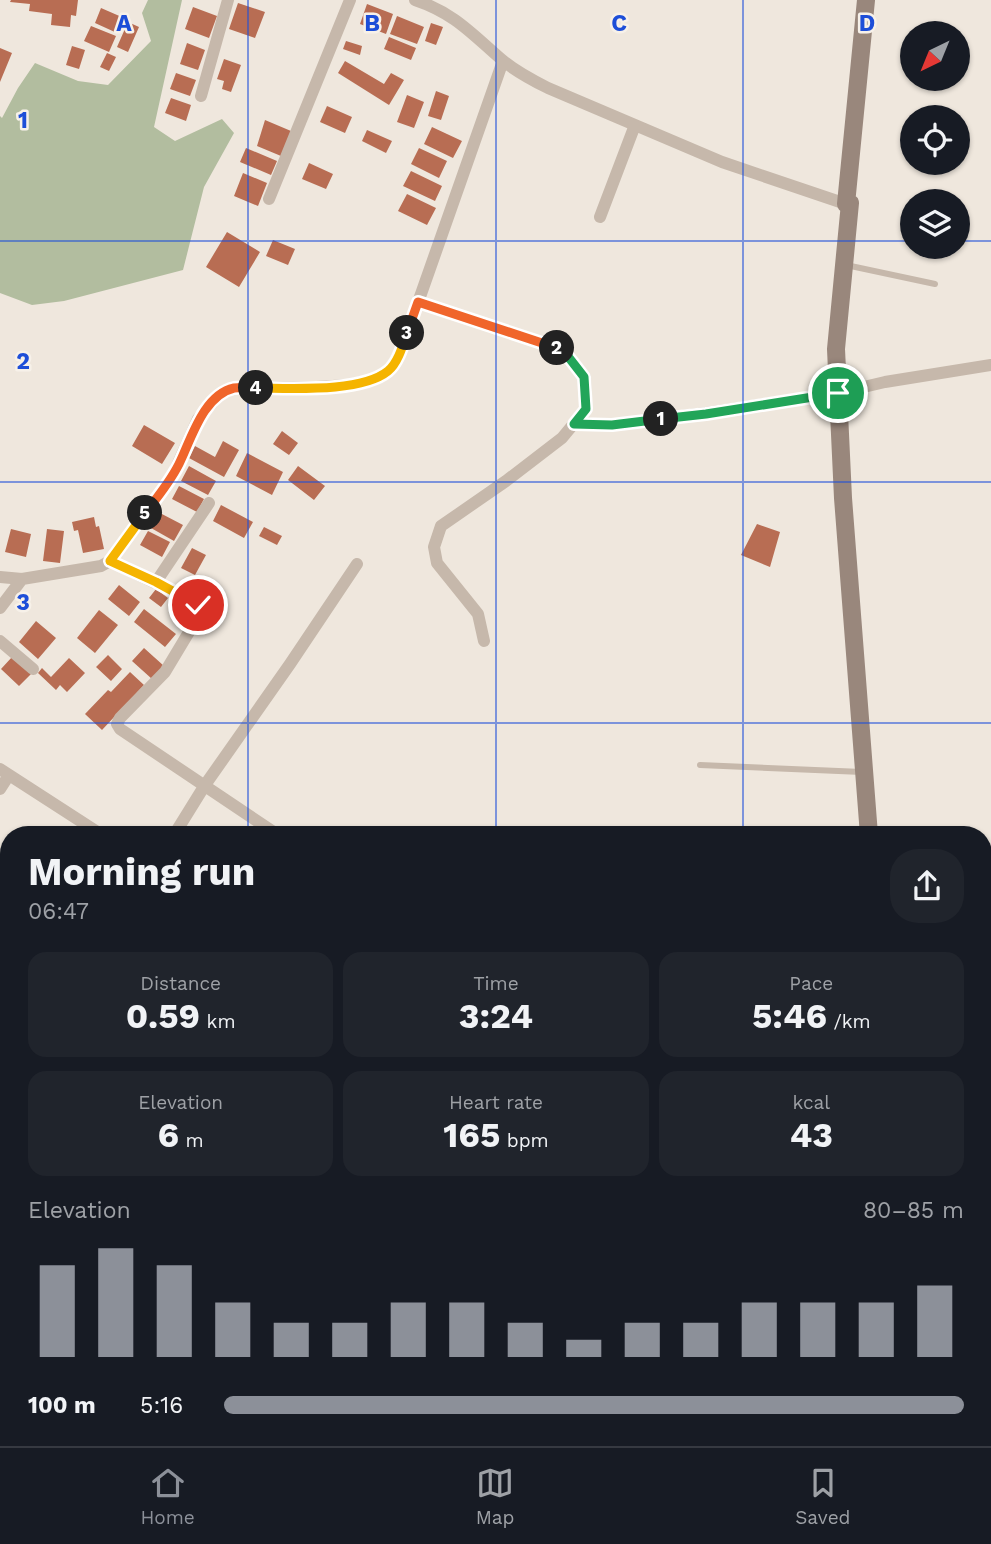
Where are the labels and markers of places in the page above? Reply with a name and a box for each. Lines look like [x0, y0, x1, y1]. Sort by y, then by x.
pin: 3 [390, 316, 424, 350]
pin: 2 [540, 330, 574, 366]
pin [808, 363, 868, 423]
pin: 4 [238, 370, 274, 406]
pin: 1 [644, 402, 678, 436]
pin: 5 [128, 496, 162, 530]
pin [168, 575, 228, 635]

